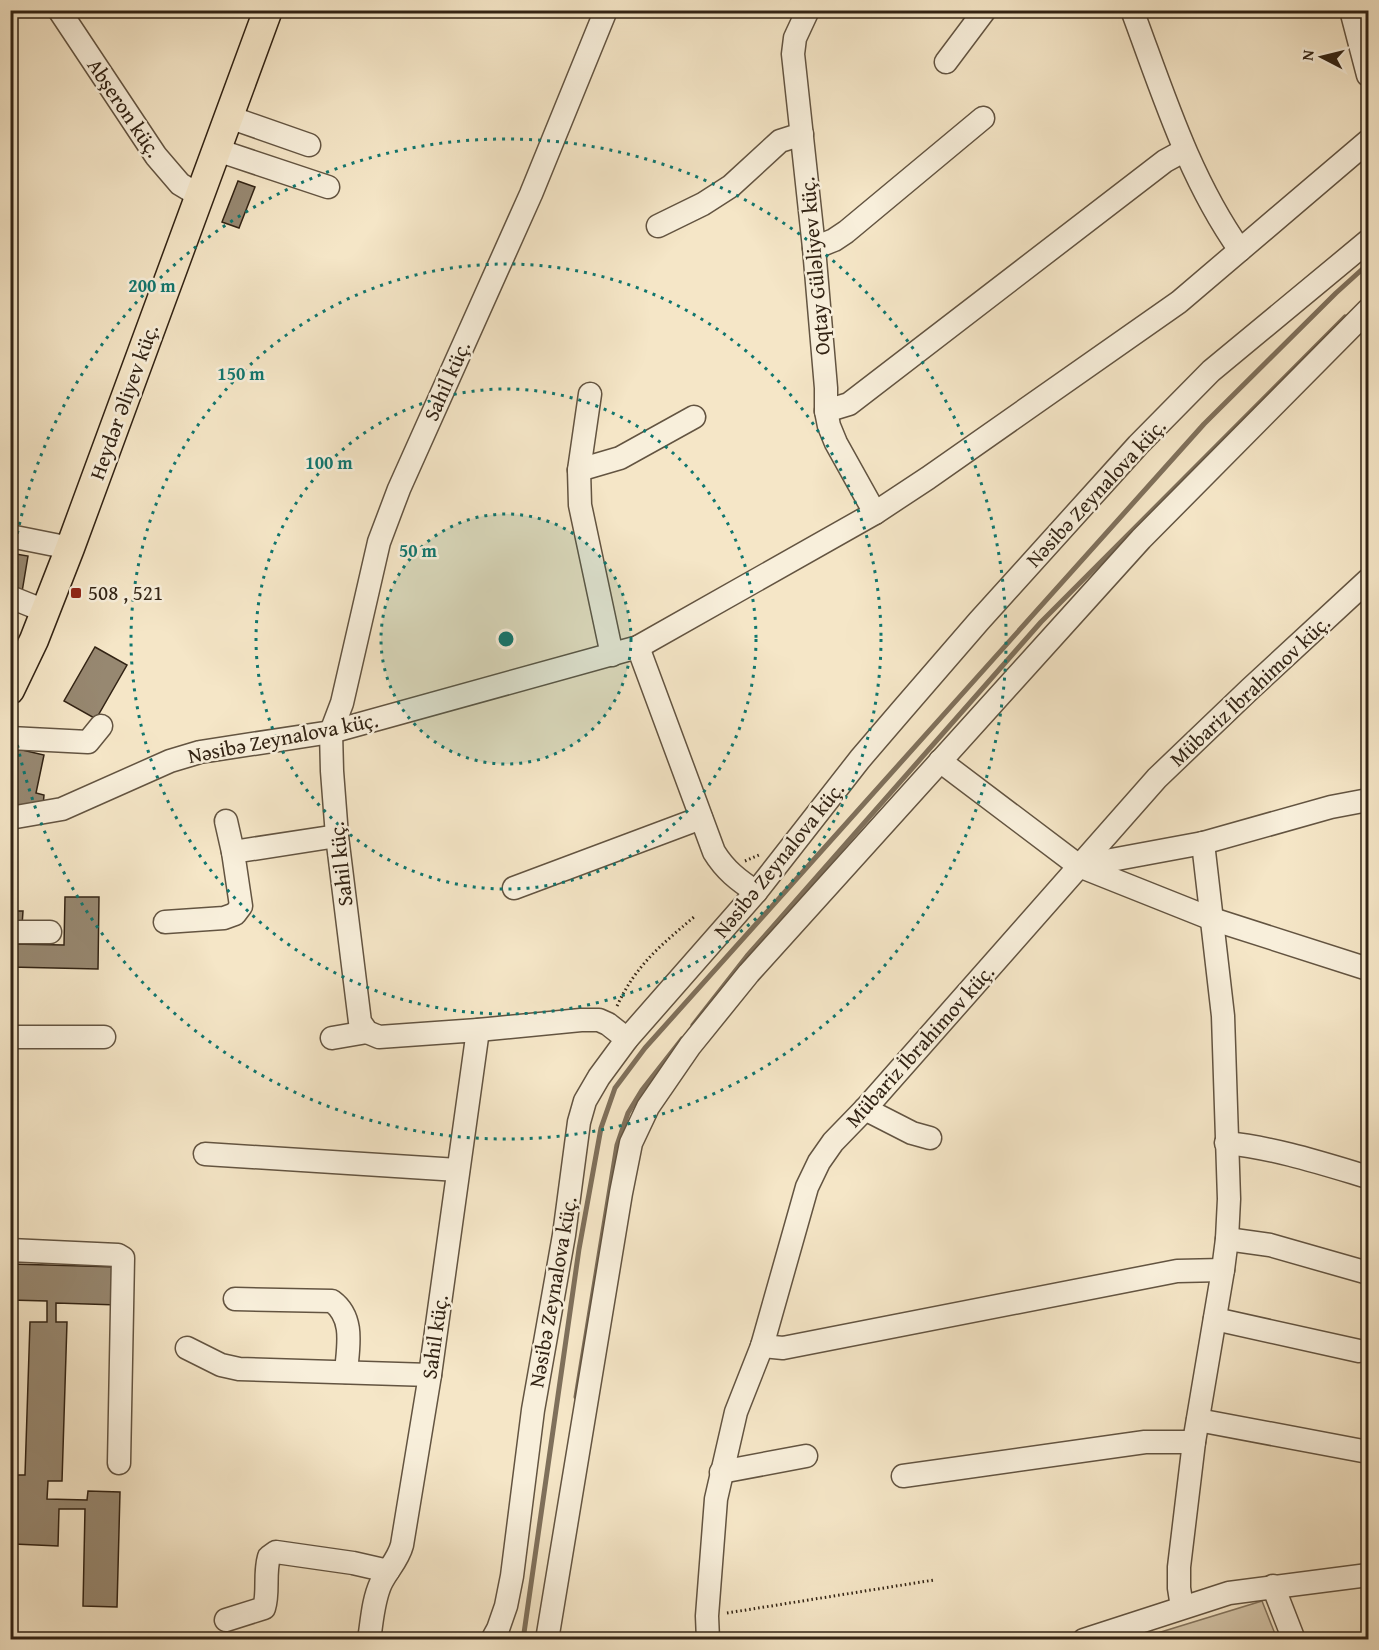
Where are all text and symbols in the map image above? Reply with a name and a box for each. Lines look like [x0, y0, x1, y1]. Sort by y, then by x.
north arrow [1292, 27, 1352, 87]
text: N [1295, 48, 1320, 62]
street label: Abşeron küç. [80, 52, 169, 164]
street label: Oqtay Güləliyev küç. [791, 176, 838, 356]
text: 200 m [128, 272, 176, 299]
street label: Heydər Əliyev küç. [81, 320, 166, 484]
street label: Sahil küç. [415, 336, 478, 426]
text: 150 m [217, 360, 265, 387]
street label: Nəsibə Zeynalova küç. [1018, 411, 1173, 574]
text: 100 m [305, 449, 353, 476]
text: 50 m [399, 537, 438, 564]
place label: 508 , 521 [88, 577, 163, 608]
marker: 508 , 521 [69, 586, 83, 600]
street label: Mübariz İbrahimov küç. [1162, 608, 1337, 774]
centre of rings [496, 629, 516, 649]
street label: Nəsibə Zeynalova küç. [185, 704, 381, 771]
street label: Nəsibə Zeynalova küç. [706, 775, 851, 945]
street label: Sahil küç. [321, 820, 360, 908]
street label: Mübariz İbrahimov küç. [838, 957, 1001, 1134]
street label: Nəsibə Zeynalova küç. [520, 1194, 585, 1390]
street label: Sahil küç. [413, 1293, 456, 1381]

